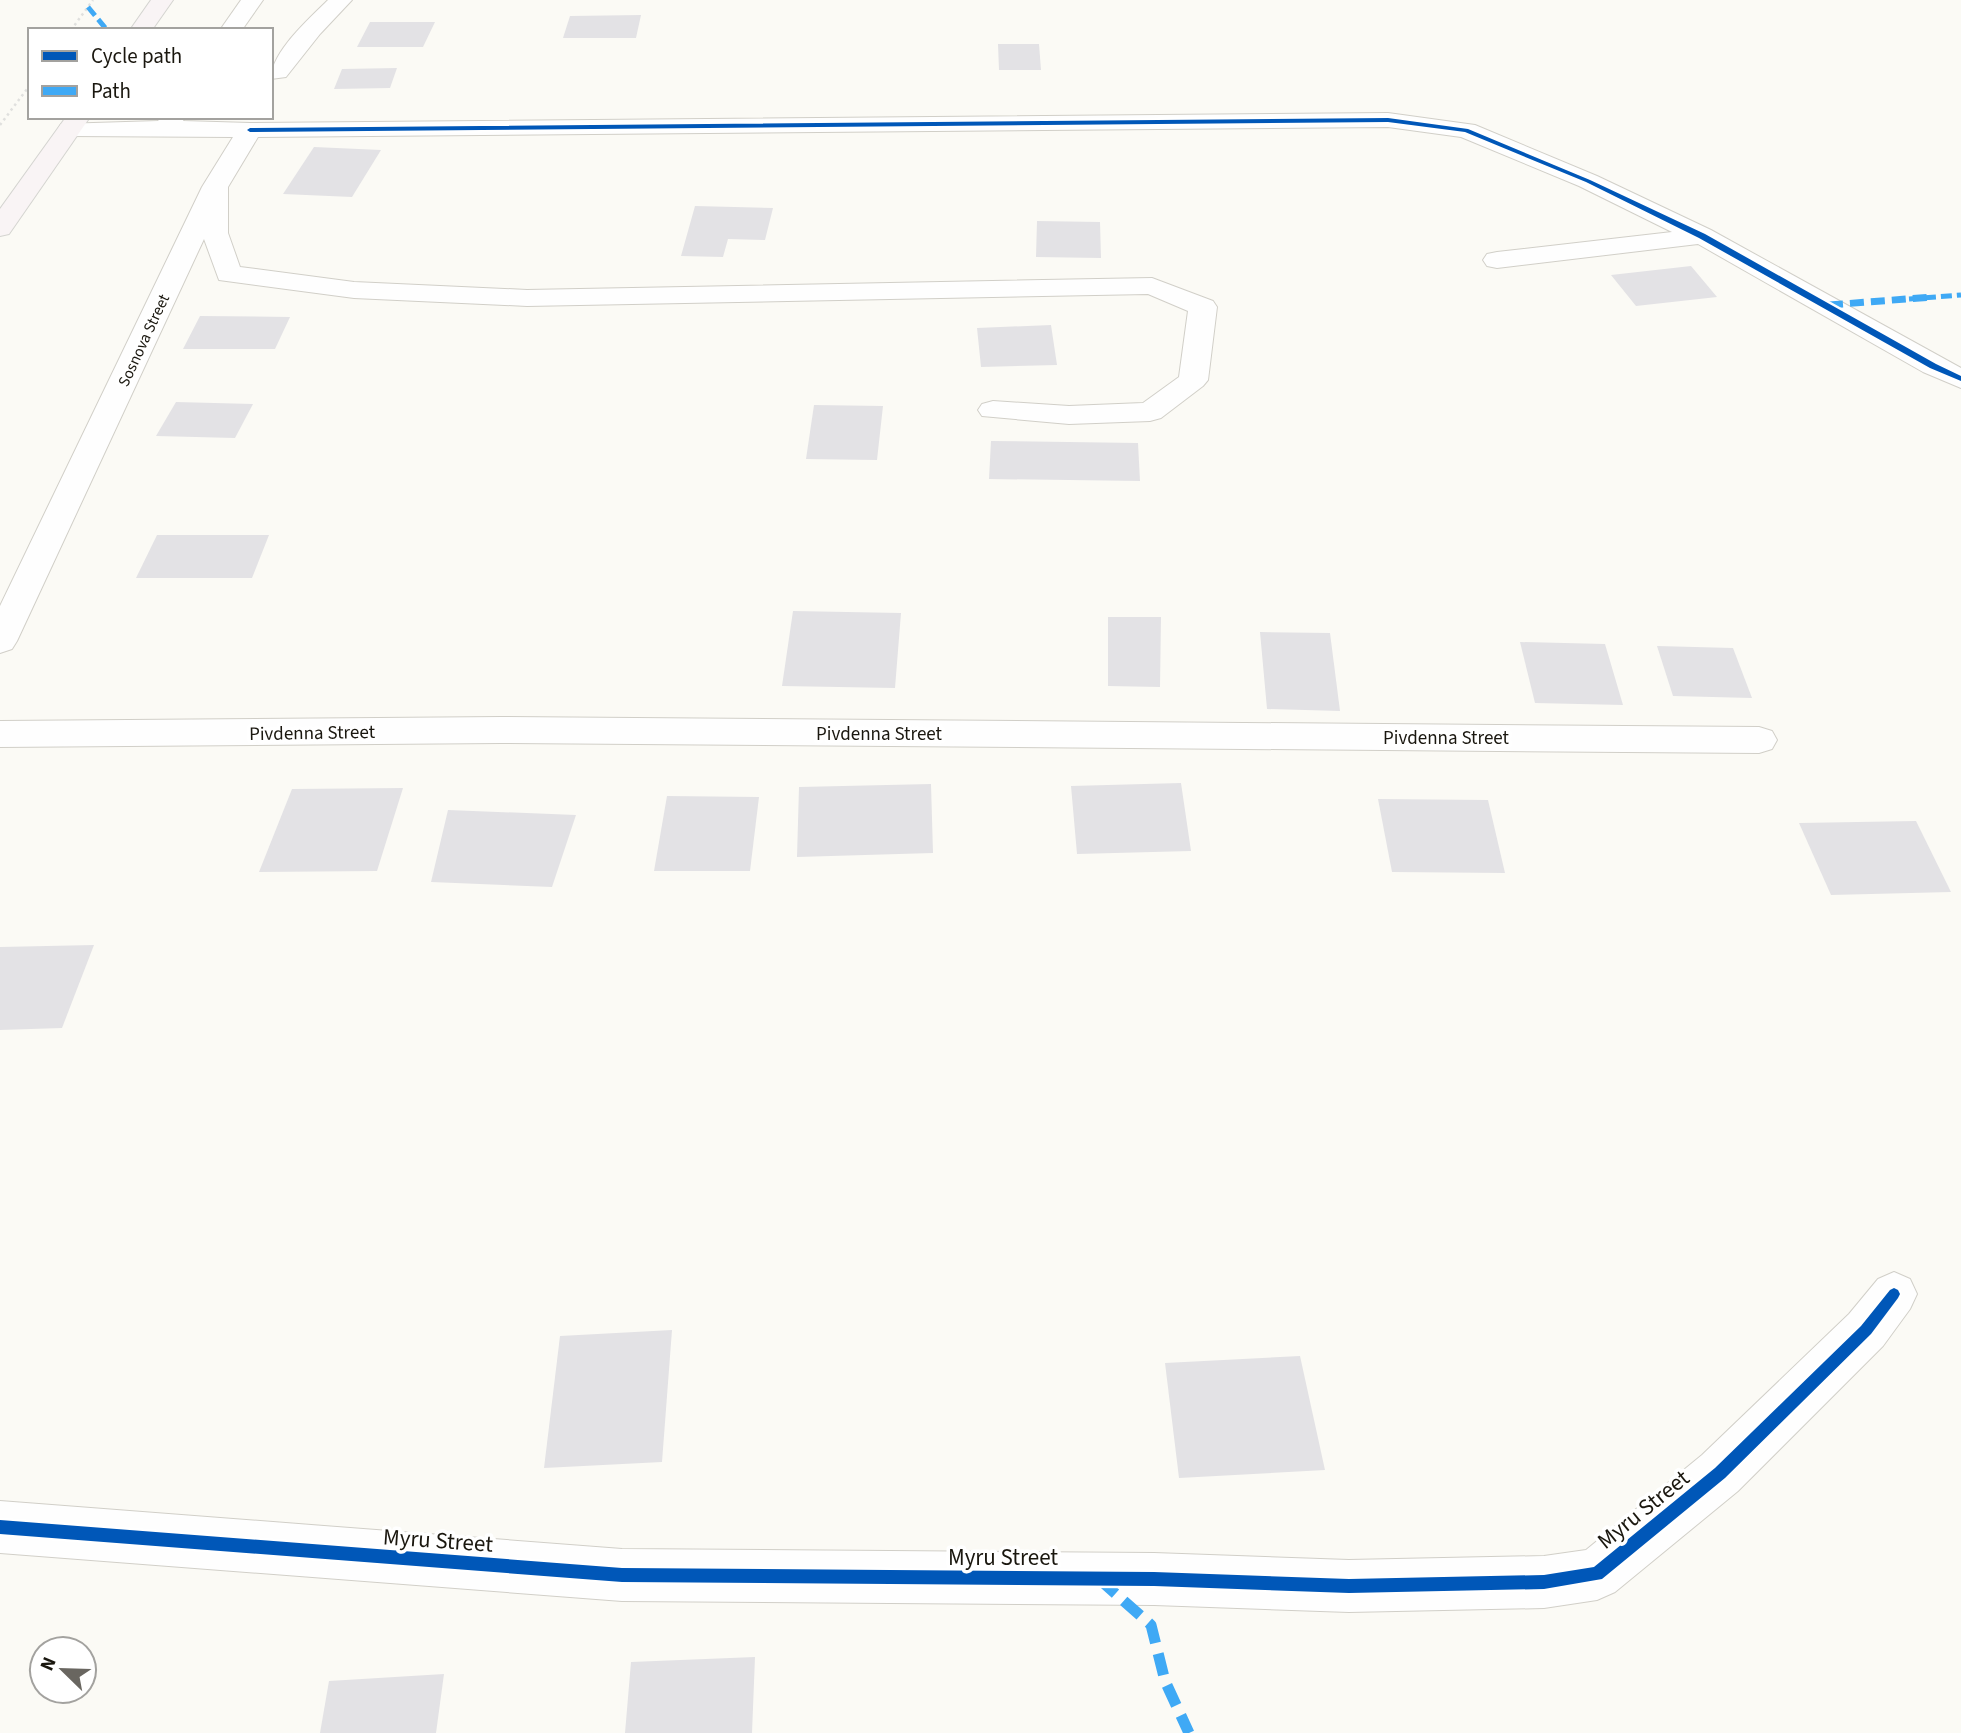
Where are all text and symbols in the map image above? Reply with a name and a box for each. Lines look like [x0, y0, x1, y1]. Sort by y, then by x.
legend [28, 28, 273, 119]
text: Cycle path [91, 41, 182, 71]
text: Path [91, 76, 131, 106]
street label: Sosnova Street [113, 290, 175, 390]
street label: Pivdenna Street [249, 719, 376, 748]
street label: Pivdenna Street [816, 721, 943, 748]
street label: Pivdenna Street [1383, 725, 1510, 752]
street label: Myru Street [1590, 1462, 1697, 1557]
street label: Myru Street [382, 1520, 494, 1561]
street label: Myru Street [948, 1541, 1058, 1574]
north arrow [28, 1635, 98, 1705]
text: N [34, 1653, 64, 1675]

